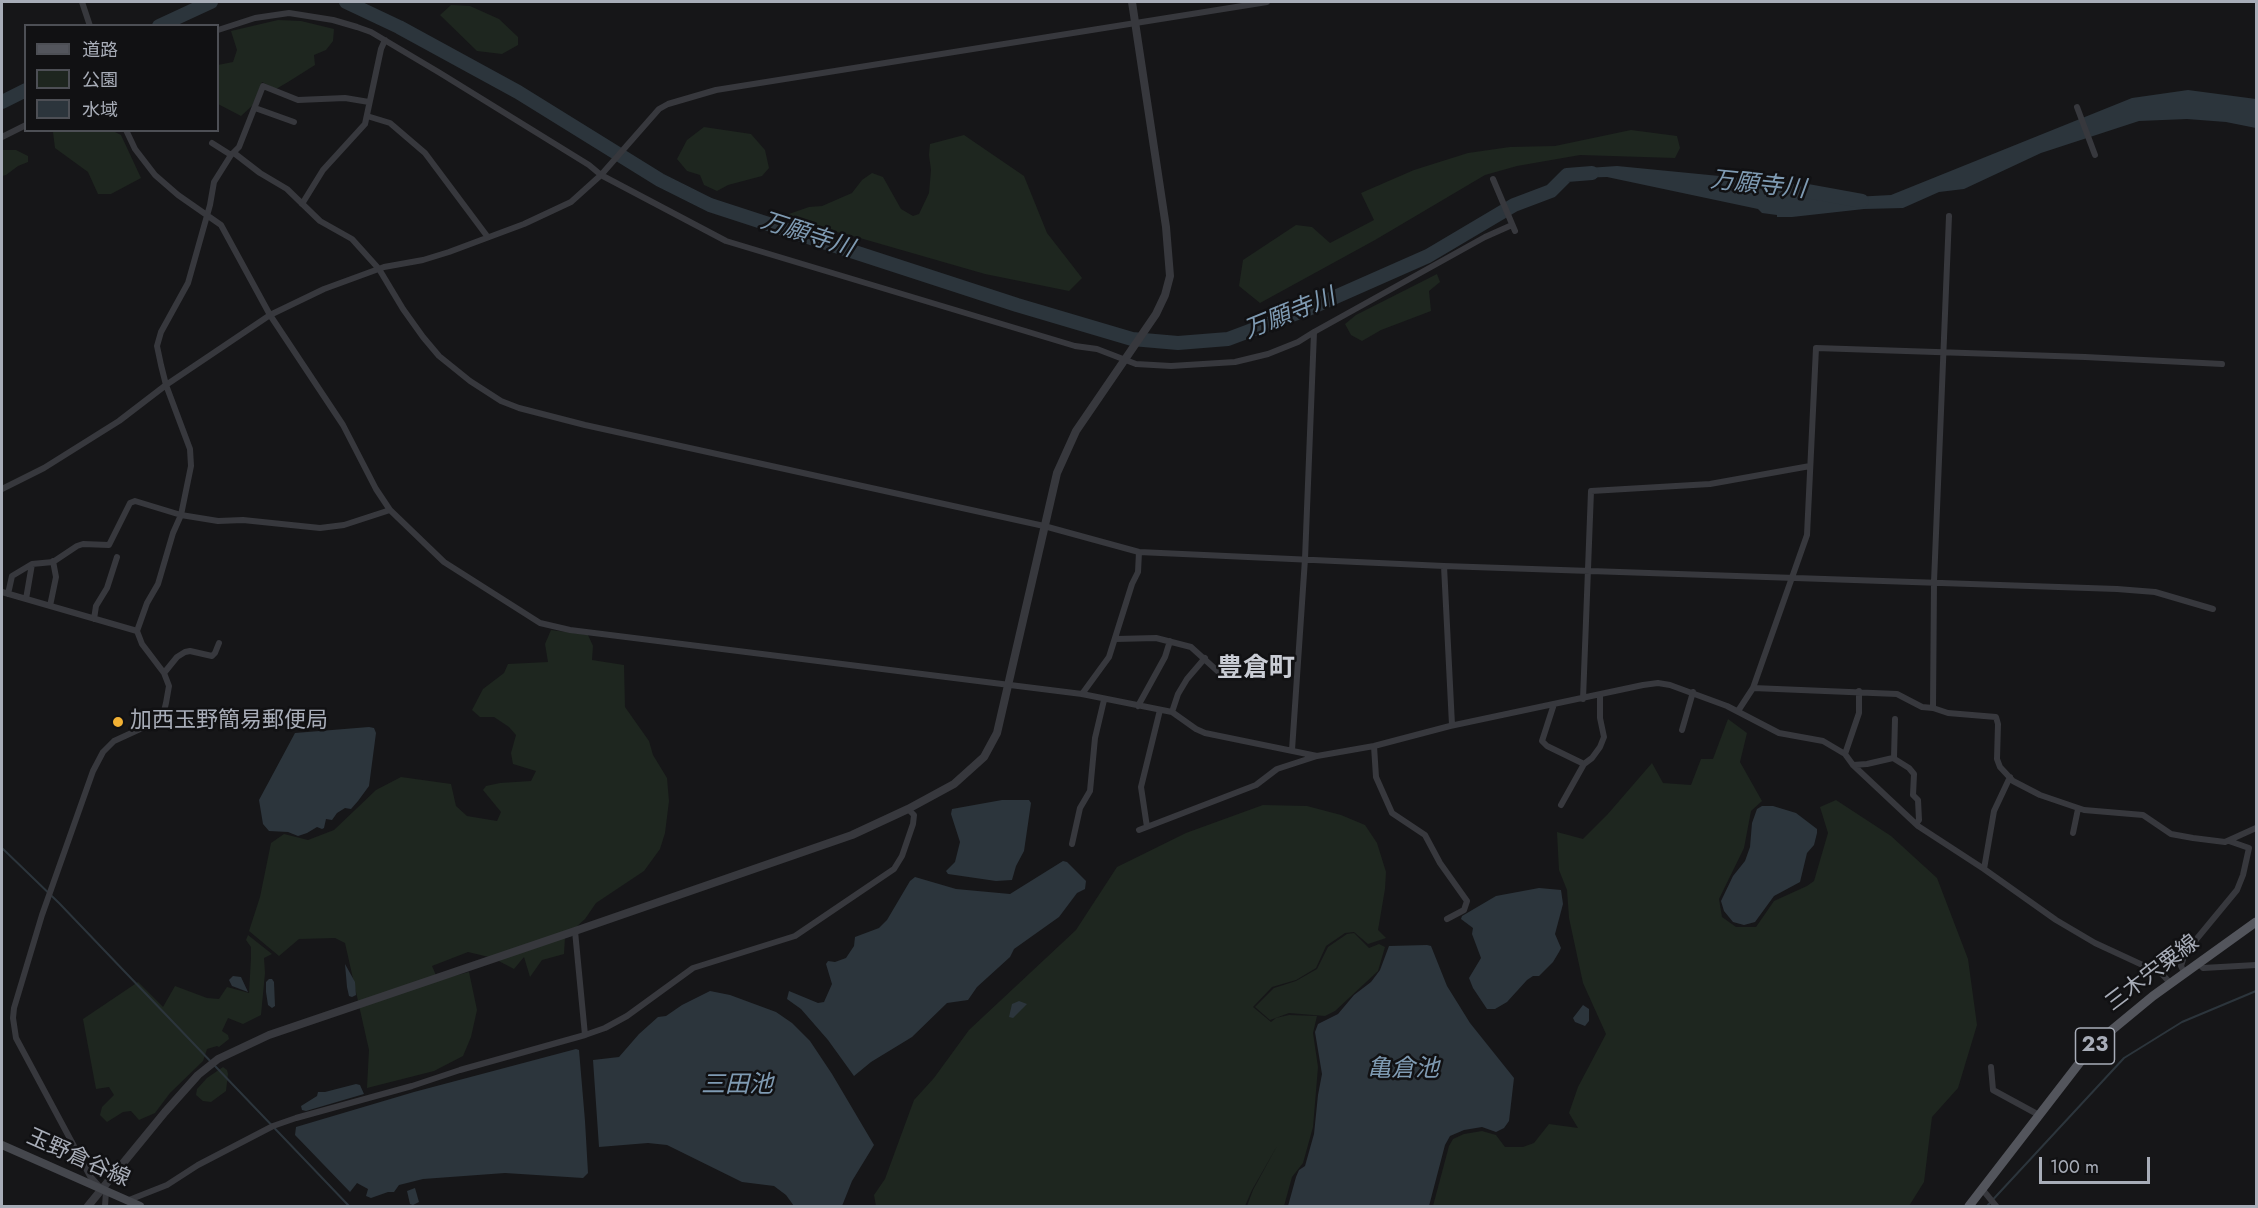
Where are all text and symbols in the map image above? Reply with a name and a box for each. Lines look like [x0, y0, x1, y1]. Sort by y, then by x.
legend [24, 24, 219, 132]
text: 道路 [82, 37, 118, 63]
text: 公園 [82, 67, 118, 93]
text: 水域 [82, 97, 118, 123]
water label: 万願寺川 [1709, 167, 1807, 205]
water label: 万願寺川 [757, 207, 857, 265]
water label: 万願寺川 [1240, 284, 1340, 346]
district label: 豊倉町 [1217, 654, 1295, 686]
place label: 加西玉野簡易郵便局 [130, 709, 328, 735]
marker: 加西玉野簡易郵便局 [111, 715, 125, 729]
street label: 三木宍粟線 [2101, 930, 2205, 1018]
road number: 23 [2076, 1028, 2114, 1064]
water label: 亀倉池 [1367, 1056, 1439, 1084]
water label: 三田池 [701, 1072, 773, 1100]
street label: 玉野倉谷線 [22, 1125, 134, 1193]
scale bar [2042, 1145, 2153, 1183]
text: 100 m [2050, 1154, 2099, 1180]

